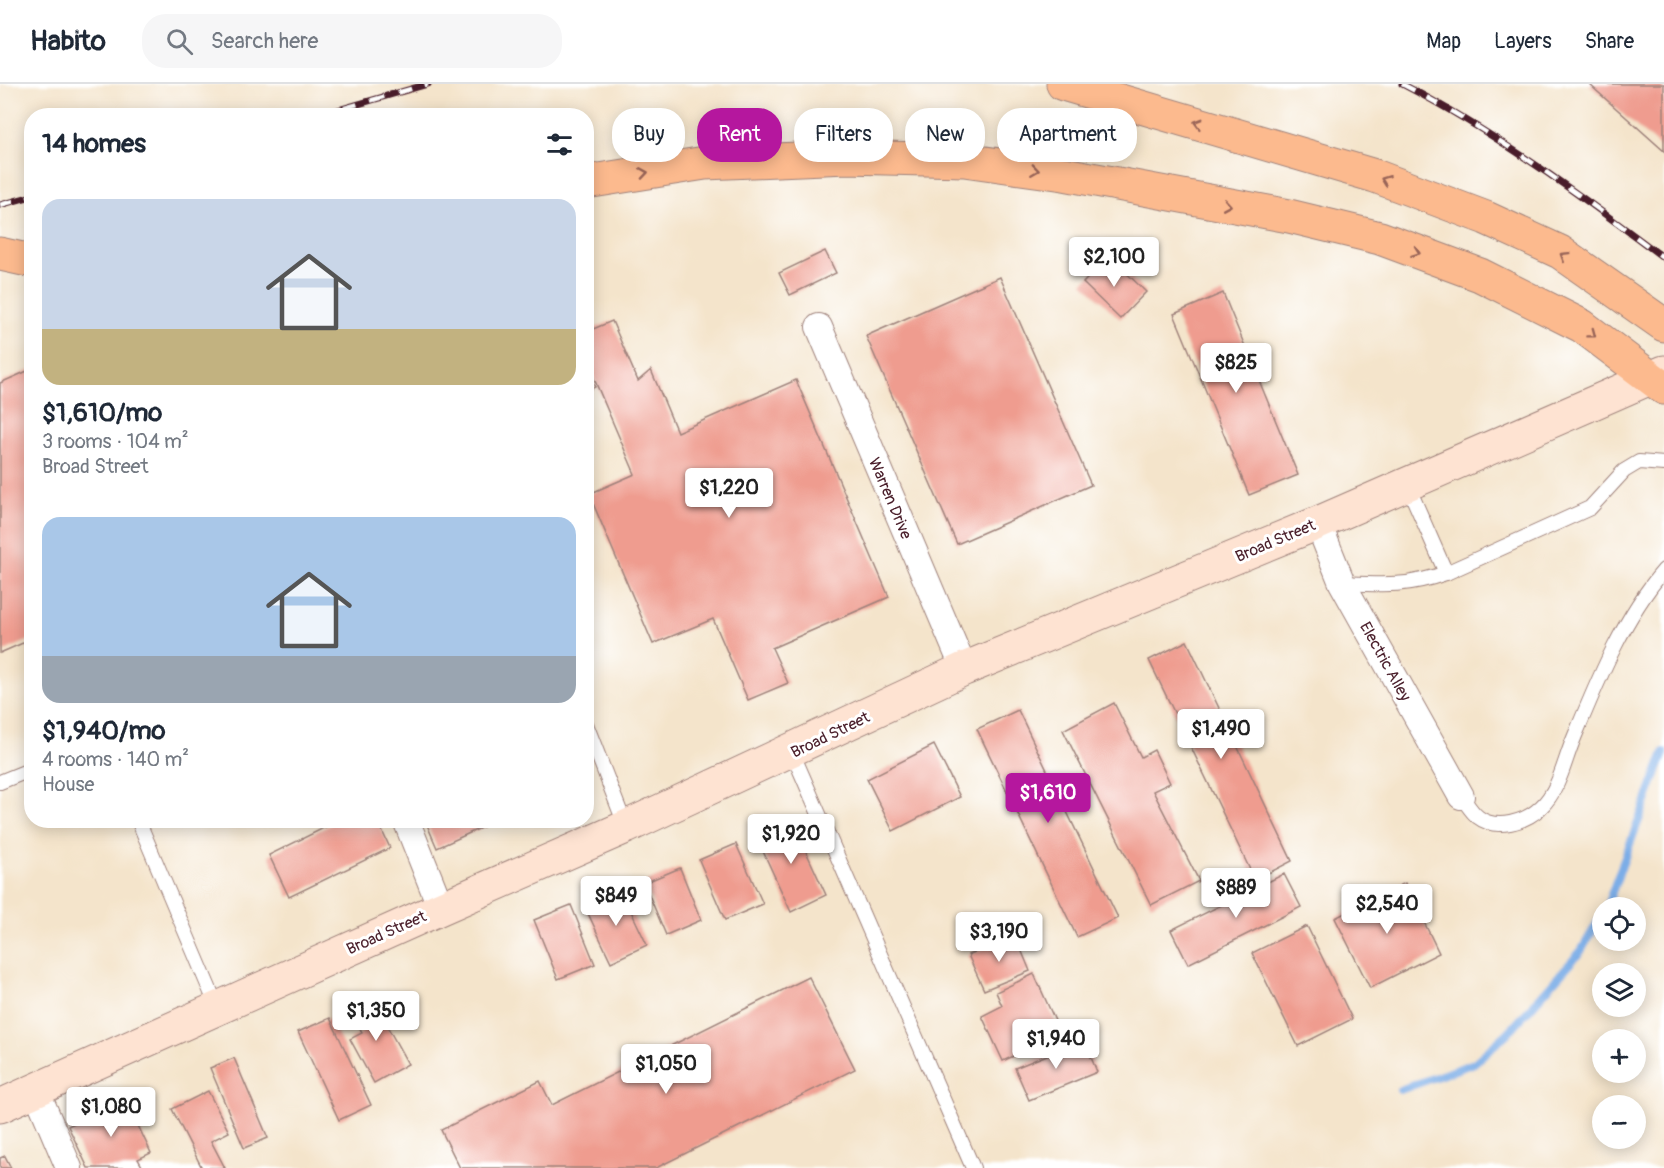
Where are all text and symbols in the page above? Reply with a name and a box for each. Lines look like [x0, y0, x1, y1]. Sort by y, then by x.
search box [142, 14, 562, 68]
text: Habito [30, 24, 106, 59]
icon: search [163, 25, 196, 58]
text: Search here [211, 27, 318, 55]
text: Map [1426, 28, 1461, 55]
text: Layers [1494, 28, 1552, 55]
text: Share [1585, 28, 1634, 55]
chip: Buy [612, 108, 685, 162]
chip: Rent [697, 108, 782, 162]
chip: Filters [794, 108, 893, 162]
chip: New [905, 108, 985, 162]
chip: Apartment [997, 108, 1137, 162]
one-way arrow [1194, 118, 1204, 131]
text: 14 homes [42, 128, 146, 160]
icon: filters [543, 128, 576, 161]
one-way arrow [1031, 163, 1040, 175]
one-way arrow [639, 167, 649, 180]
one-way arrow [1380, 175, 1391, 187]
one-way arrow [1222, 198, 1232, 211]
pin: $2,100 [1065, 237, 1163, 288]
icon: home [255, 238, 363, 346]
text: $2,100 [1083, 244, 1145, 269]
one-way arrow [1410, 244, 1421, 257]
one-way arrow [1560, 251, 1570, 263]
one-way arrow [1586, 327, 1597, 338]
pin: $825 [1200, 343, 1272, 394]
text: $825 [1215, 350, 1257, 375]
text: $1,610/mo [42, 397, 162, 429]
text: 3 rooms · 104 m² [42, 429, 189, 454]
text: Broad Street [42, 454, 148, 479]
street label: Warren Drive [864, 455, 916, 542]
pin: $1,220 [680, 468, 778, 519]
text: $1,220 [699, 475, 759, 500]
street label: Broad Street [1232, 515, 1319, 567]
icon: home [255, 556, 363, 664]
street label: Electric Alley [1355, 618, 1415, 705]
street label: Broad Street [788, 707, 874, 763]
pin: $1,490 [1172, 709, 1270, 760]
text: $1,940/mo [42, 715, 165, 747]
text: $1,490 [1191, 716, 1251, 741]
text: 4 rooms · 140 m² [42, 747, 189, 772]
text: House [42, 772, 94, 797]
pin: $1,610 [999, 773, 1097, 824]
text: $1,610 [1020, 780, 1076, 805]
pin: $1,920 [742, 814, 840, 865]
text: $1,920 [762, 821, 820, 846]
pin: $889 [1200, 868, 1272, 919]
text: $889 [1215, 875, 1257, 900]
pin: $849 [580, 876, 652, 927]
text: $849 [595, 883, 637, 908]
pin: $2,540 [1338, 884, 1436, 935]
text: $2,540 [1355, 891, 1419, 916]
map controls [1592, 897, 1646, 1149]
button: locate [1592, 897, 1646, 951]
street label: Broad Street [343, 906, 430, 959]
pin: $3,190 [950, 912, 1048, 963]
text: $3,190 [970, 919, 1028, 944]
button: layers [1592, 963, 1646, 1017]
pin: $1,350 [327, 991, 425, 1042]
text: $1,350 [346, 998, 406, 1023]
pin: $1,940 [1007, 1019, 1105, 1070]
text: $1,940 [1026, 1026, 1086, 1051]
button: + [1592, 1029, 1646, 1083]
pin: $1,050 [617, 1044, 715, 1095]
text: $1,050 [635, 1051, 697, 1076]
pin: $1,080 [62, 1087, 160, 1138]
text: $1,080 [80, 1094, 142, 1119]
button: − [1592, 1095, 1646, 1149]

